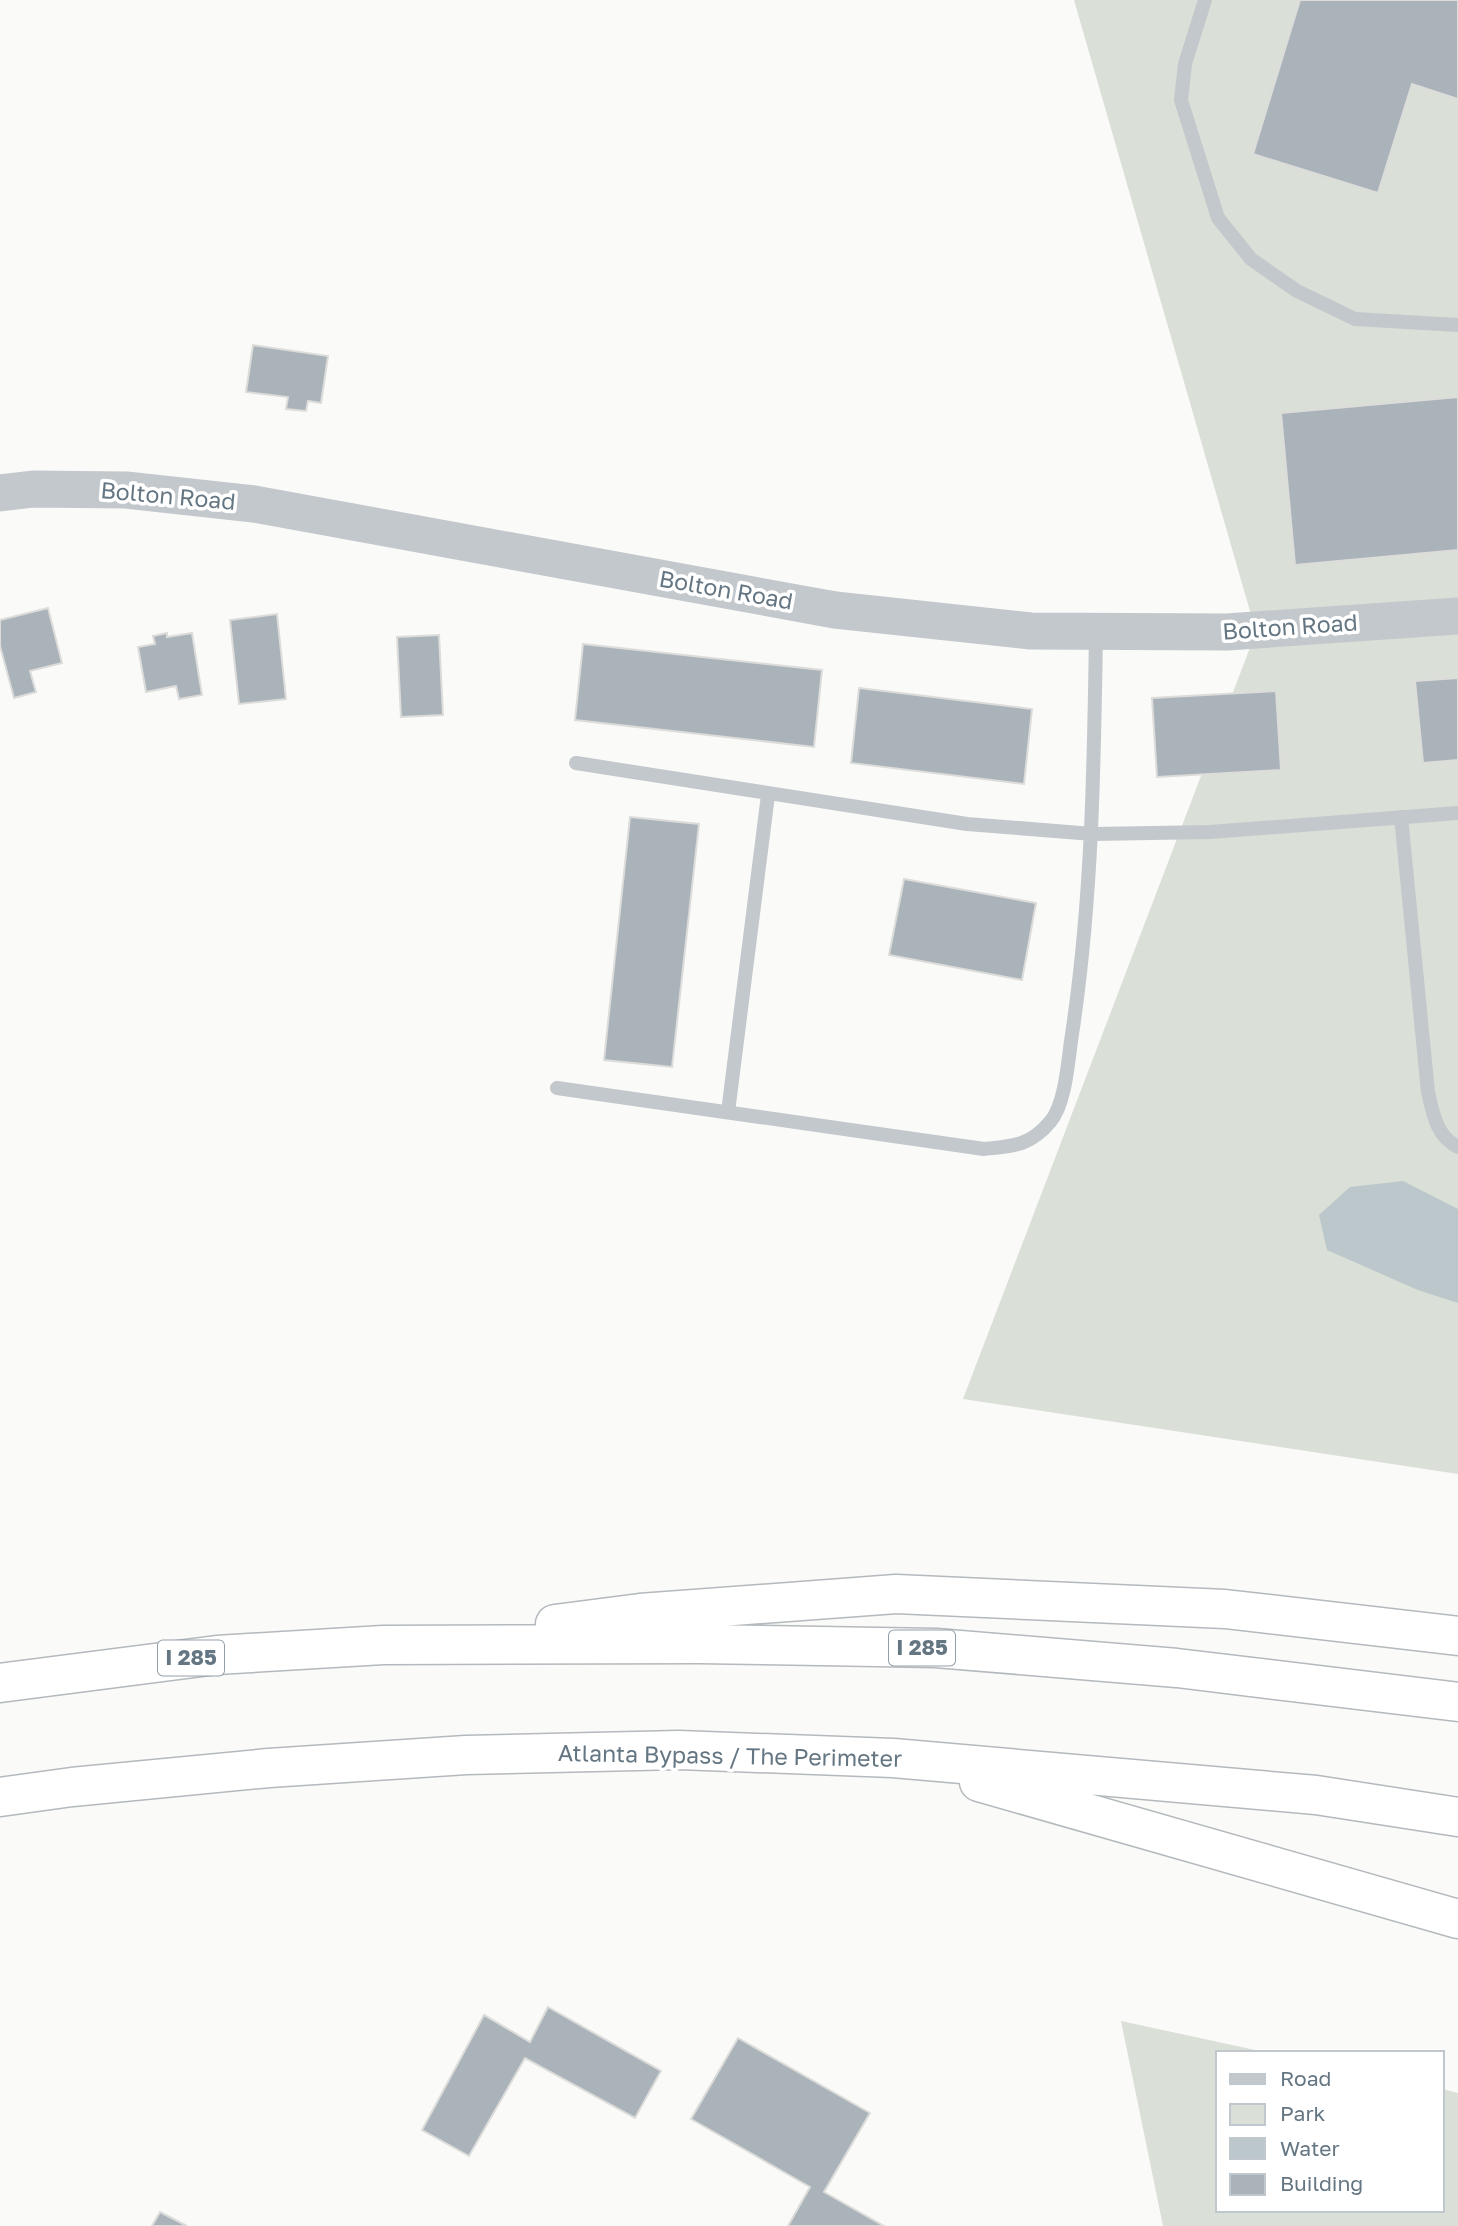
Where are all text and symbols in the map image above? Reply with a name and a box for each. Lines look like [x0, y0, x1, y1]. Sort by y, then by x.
street label: Bolton Road [99, 475, 237, 515]
street label: Bolton Road [657, 563, 795, 615]
street label: Bolton Road [1221, 607, 1358, 645]
road number: I 285 [889, 1630, 955, 1666]
road number: I 285 [158, 1640, 224, 1676]
street label: Atlanta Bypass / The Perimeter [558, 1738, 902, 1772]
legend [1216, 2051, 1444, 2212]
text: Road [1280, 2065, 1331, 2091]
text: Park [1280, 2100, 1326, 2126]
text: Water [1280, 2135, 1340, 2161]
text: Building [1280, 2170, 1363, 2196]

